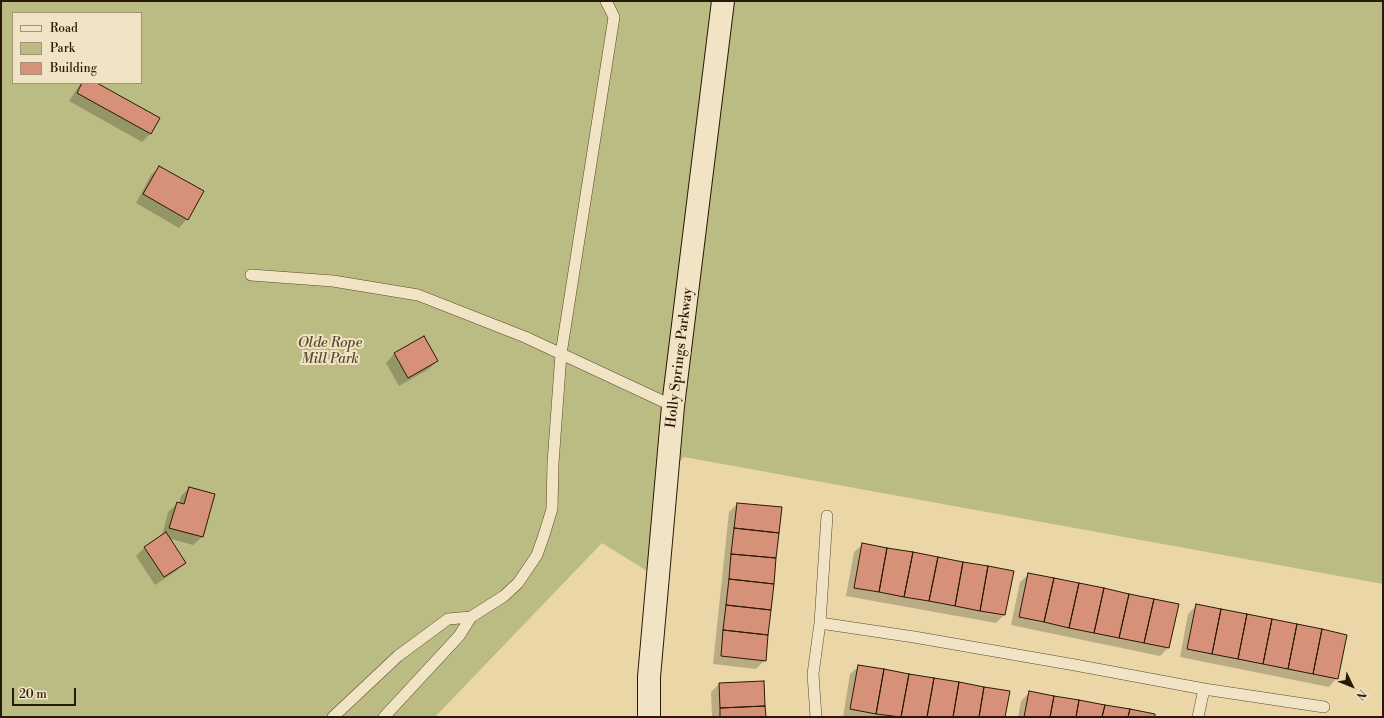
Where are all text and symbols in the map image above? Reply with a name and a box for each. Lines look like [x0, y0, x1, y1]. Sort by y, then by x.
legend [12, 12, 142, 84]
text: Road [50, 21, 78, 36]
text: Park [50, 41, 75, 56]
text: Building [50, 61, 97, 76]
street label: Holly Springs Parkway [663, 287, 697, 429]
park label: Olde Rope Mill Park [298, 336, 362, 368]
north arrow [1332, 666, 1372, 706]
scale bar [14, 680, 78, 706]
text: N [1353, 686, 1369, 702]
text: 20 m [19, 687, 47, 702]

